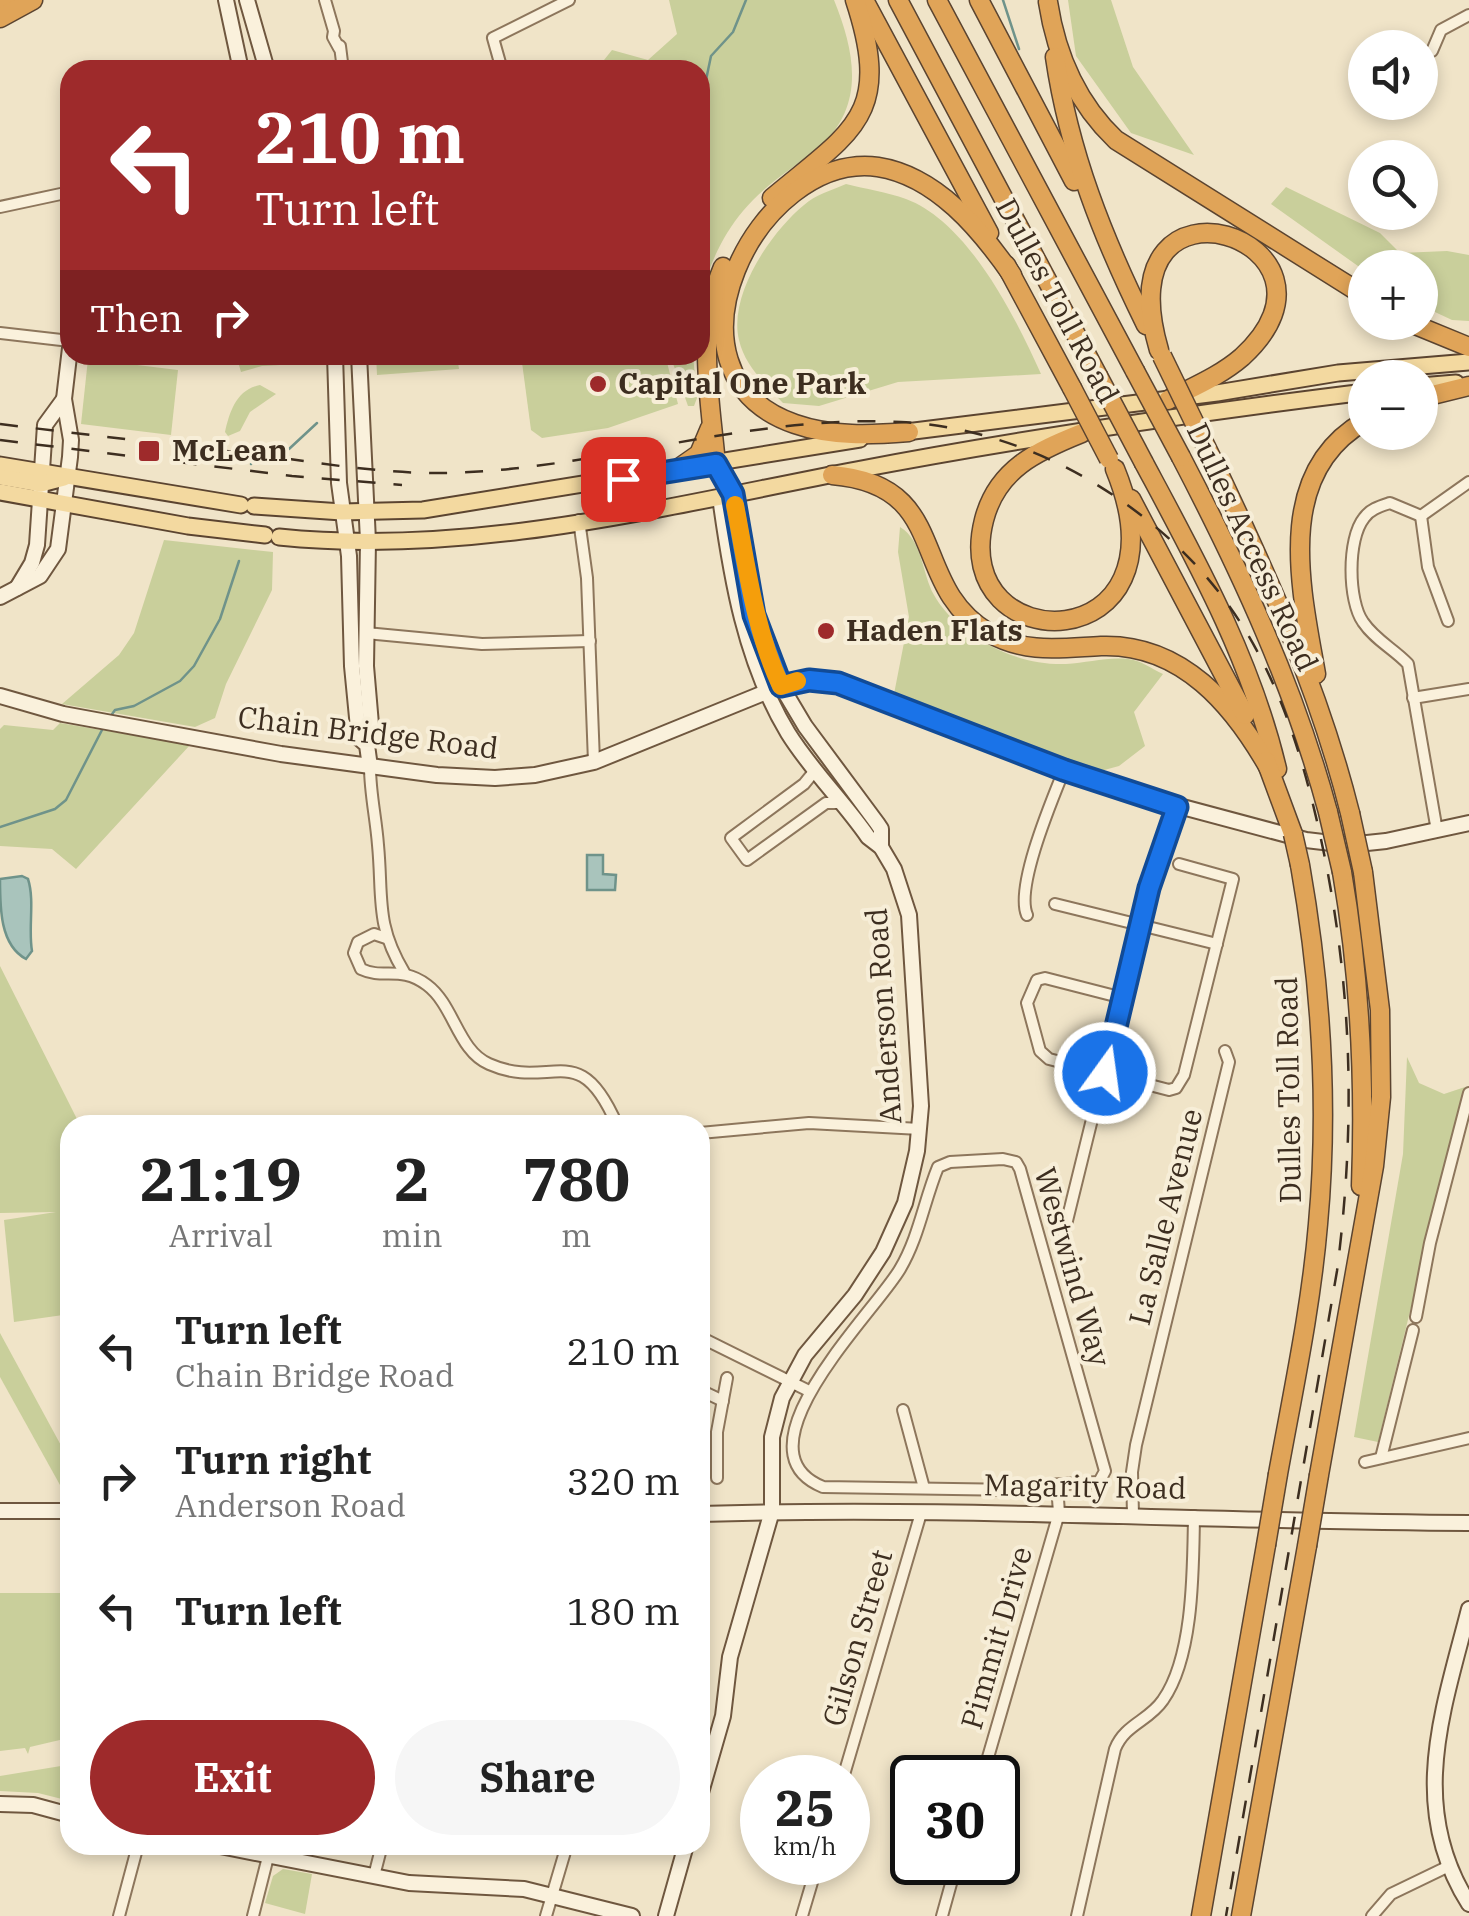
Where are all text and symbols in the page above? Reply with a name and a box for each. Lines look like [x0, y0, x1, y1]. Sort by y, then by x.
map controls [1348, 30, 1438, 450]
button: sound [1348, 30, 1438, 120]
text: 210 m [255, 91, 465, 182]
icon: left [90, 100, 220, 230]
button: search [1348, 140, 1438, 230]
text: Turn left [255, 179, 439, 237]
street label: Dulles Toll Road [988, 191, 1129, 410]
button: + [1348, 250, 1438, 340]
icon: right [203, 290, 258, 345]
text: Then [90, 293, 183, 342]
button: − [1348, 360, 1438, 450]
place label: Capital One Park [618, 363, 866, 402]
marker: Capital One Park [587, 373, 609, 395]
street label: Dulles Access Road [1179, 416, 1328, 677]
place label: McLean [172, 430, 288, 469]
pin [581, 437, 666, 522]
marker: McLean [136, 438, 162, 464]
icon: arrive [596, 452, 651, 507]
place label: Haden Flats [846, 610, 1023, 649]
marker: Haden Flats [815, 620, 837, 642]
street label: Chain Bridge Road [236, 696, 501, 767]
street label: Anderson Road [855, 907, 910, 1126]
street label: Dulles Toll Road [1266, 976, 1309, 1204]
position arrow [1053, 1021, 1157, 1125]
street label: La Salle Avenue [1119, 1104, 1210, 1329]
text: 21:19 [140, 1139, 302, 1218]
text: 2 [394, 1139, 430, 1218]
text: 780 [522, 1139, 630, 1218]
street label: Westwind Way [1026, 1163, 1120, 1371]
text: Arrival [169, 1214, 273, 1256]
text: min [382, 1214, 443, 1256]
text: m [561, 1214, 592, 1256]
text: Turn left [175, 1305, 342, 1354]
icon: left [90, 1323, 145, 1378]
text: 210 m [567, 1326, 680, 1375]
text: Chain Bridge Road [175, 1354, 454, 1396]
text: Turn right [175, 1435, 371, 1484]
icon: right [90, 1453, 145, 1508]
text: 320 m [567, 1456, 680, 1505]
street label: Magarity Road [983, 1464, 1187, 1507]
text: Anderson Road [175, 1484, 406, 1526]
street label: Pimmit Drive [951, 1542, 1040, 1733]
street label: Gilson Street [813, 1545, 900, 1730]
icon: left [90, 1583, 145, 1638]
text: Turn left [175, 1586, 342, 1635]
text: 180 m [567, 1586, 680, 1635]
button: Exit [90, 1720, 375, 1835]
button: Share [395, 1720, 680, 1835]
speed limit sign: 30 [890, 1755, 1020, 1885]
text: 25 [775, 1775, 835, 1840]
text: km/h [773, 1829, 837, 1862]

